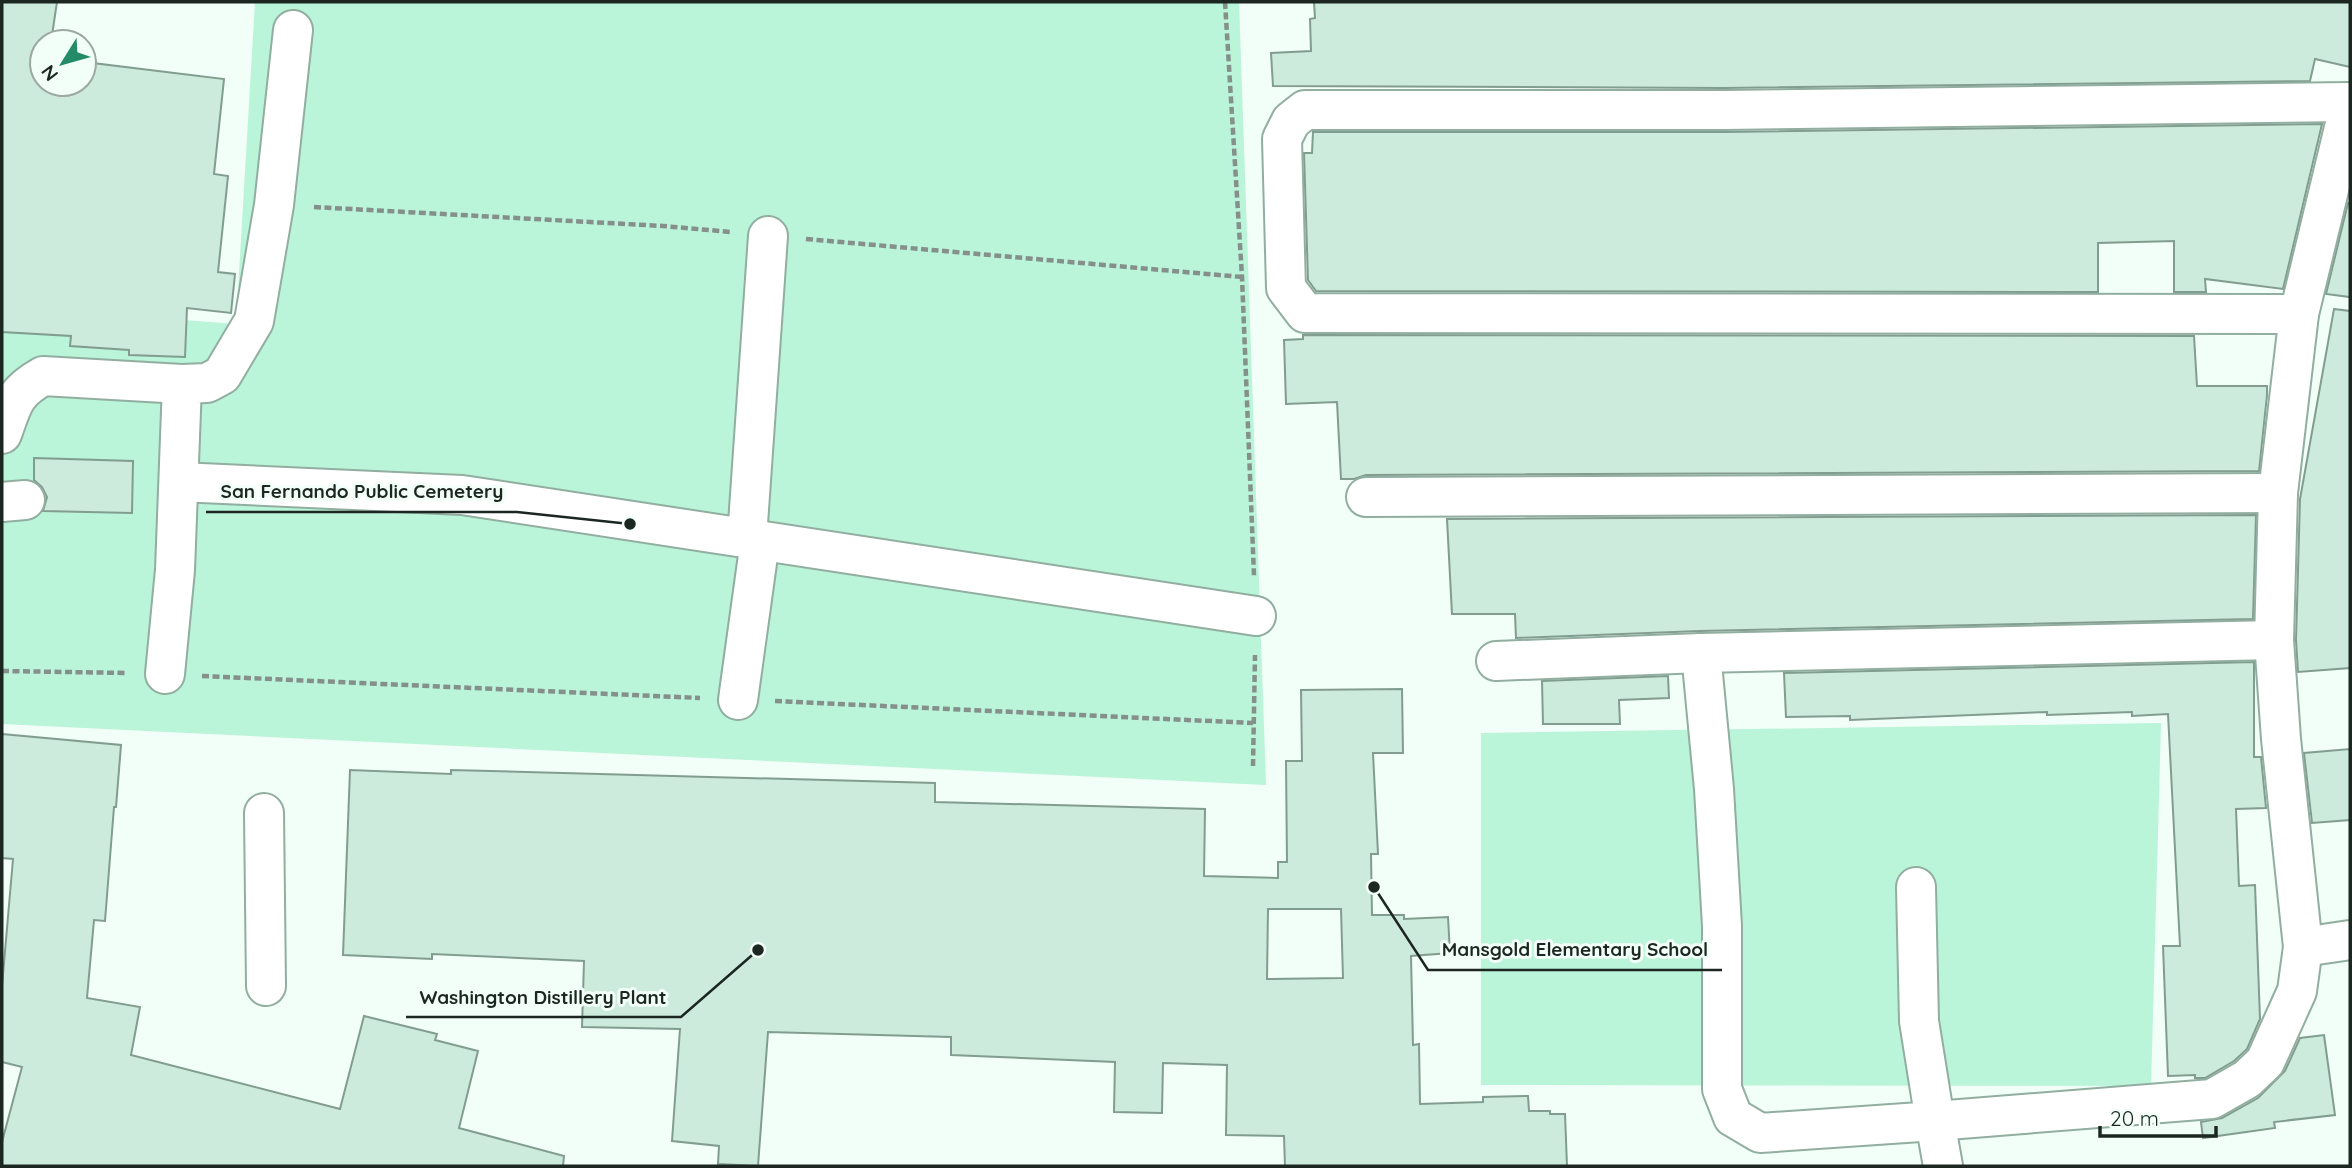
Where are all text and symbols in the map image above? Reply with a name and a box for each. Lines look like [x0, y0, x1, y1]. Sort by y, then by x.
north arrow [28, 28, 98, 98]
text: N [36, 60, 63, 86]
callout: San Fernando Public Cemetery [206, 472, 517, 512]
text: San Fernando Public Cemetery [221, 479, 503, 503]
callout: Mansgold Elementary School [1428, 930, 1722, 970]
text: Mansgold Elementary School [1442, 937, 1708, 961]
callout: Washington Distillery Plant [406, 977, 681, 1017]
text: Washington Distillery Plant [419, 985, 667, 1009]
scale bar [2100, 1094, 2216, 1138]
text: 20 m [2110, 1105, 2159, 1131]

